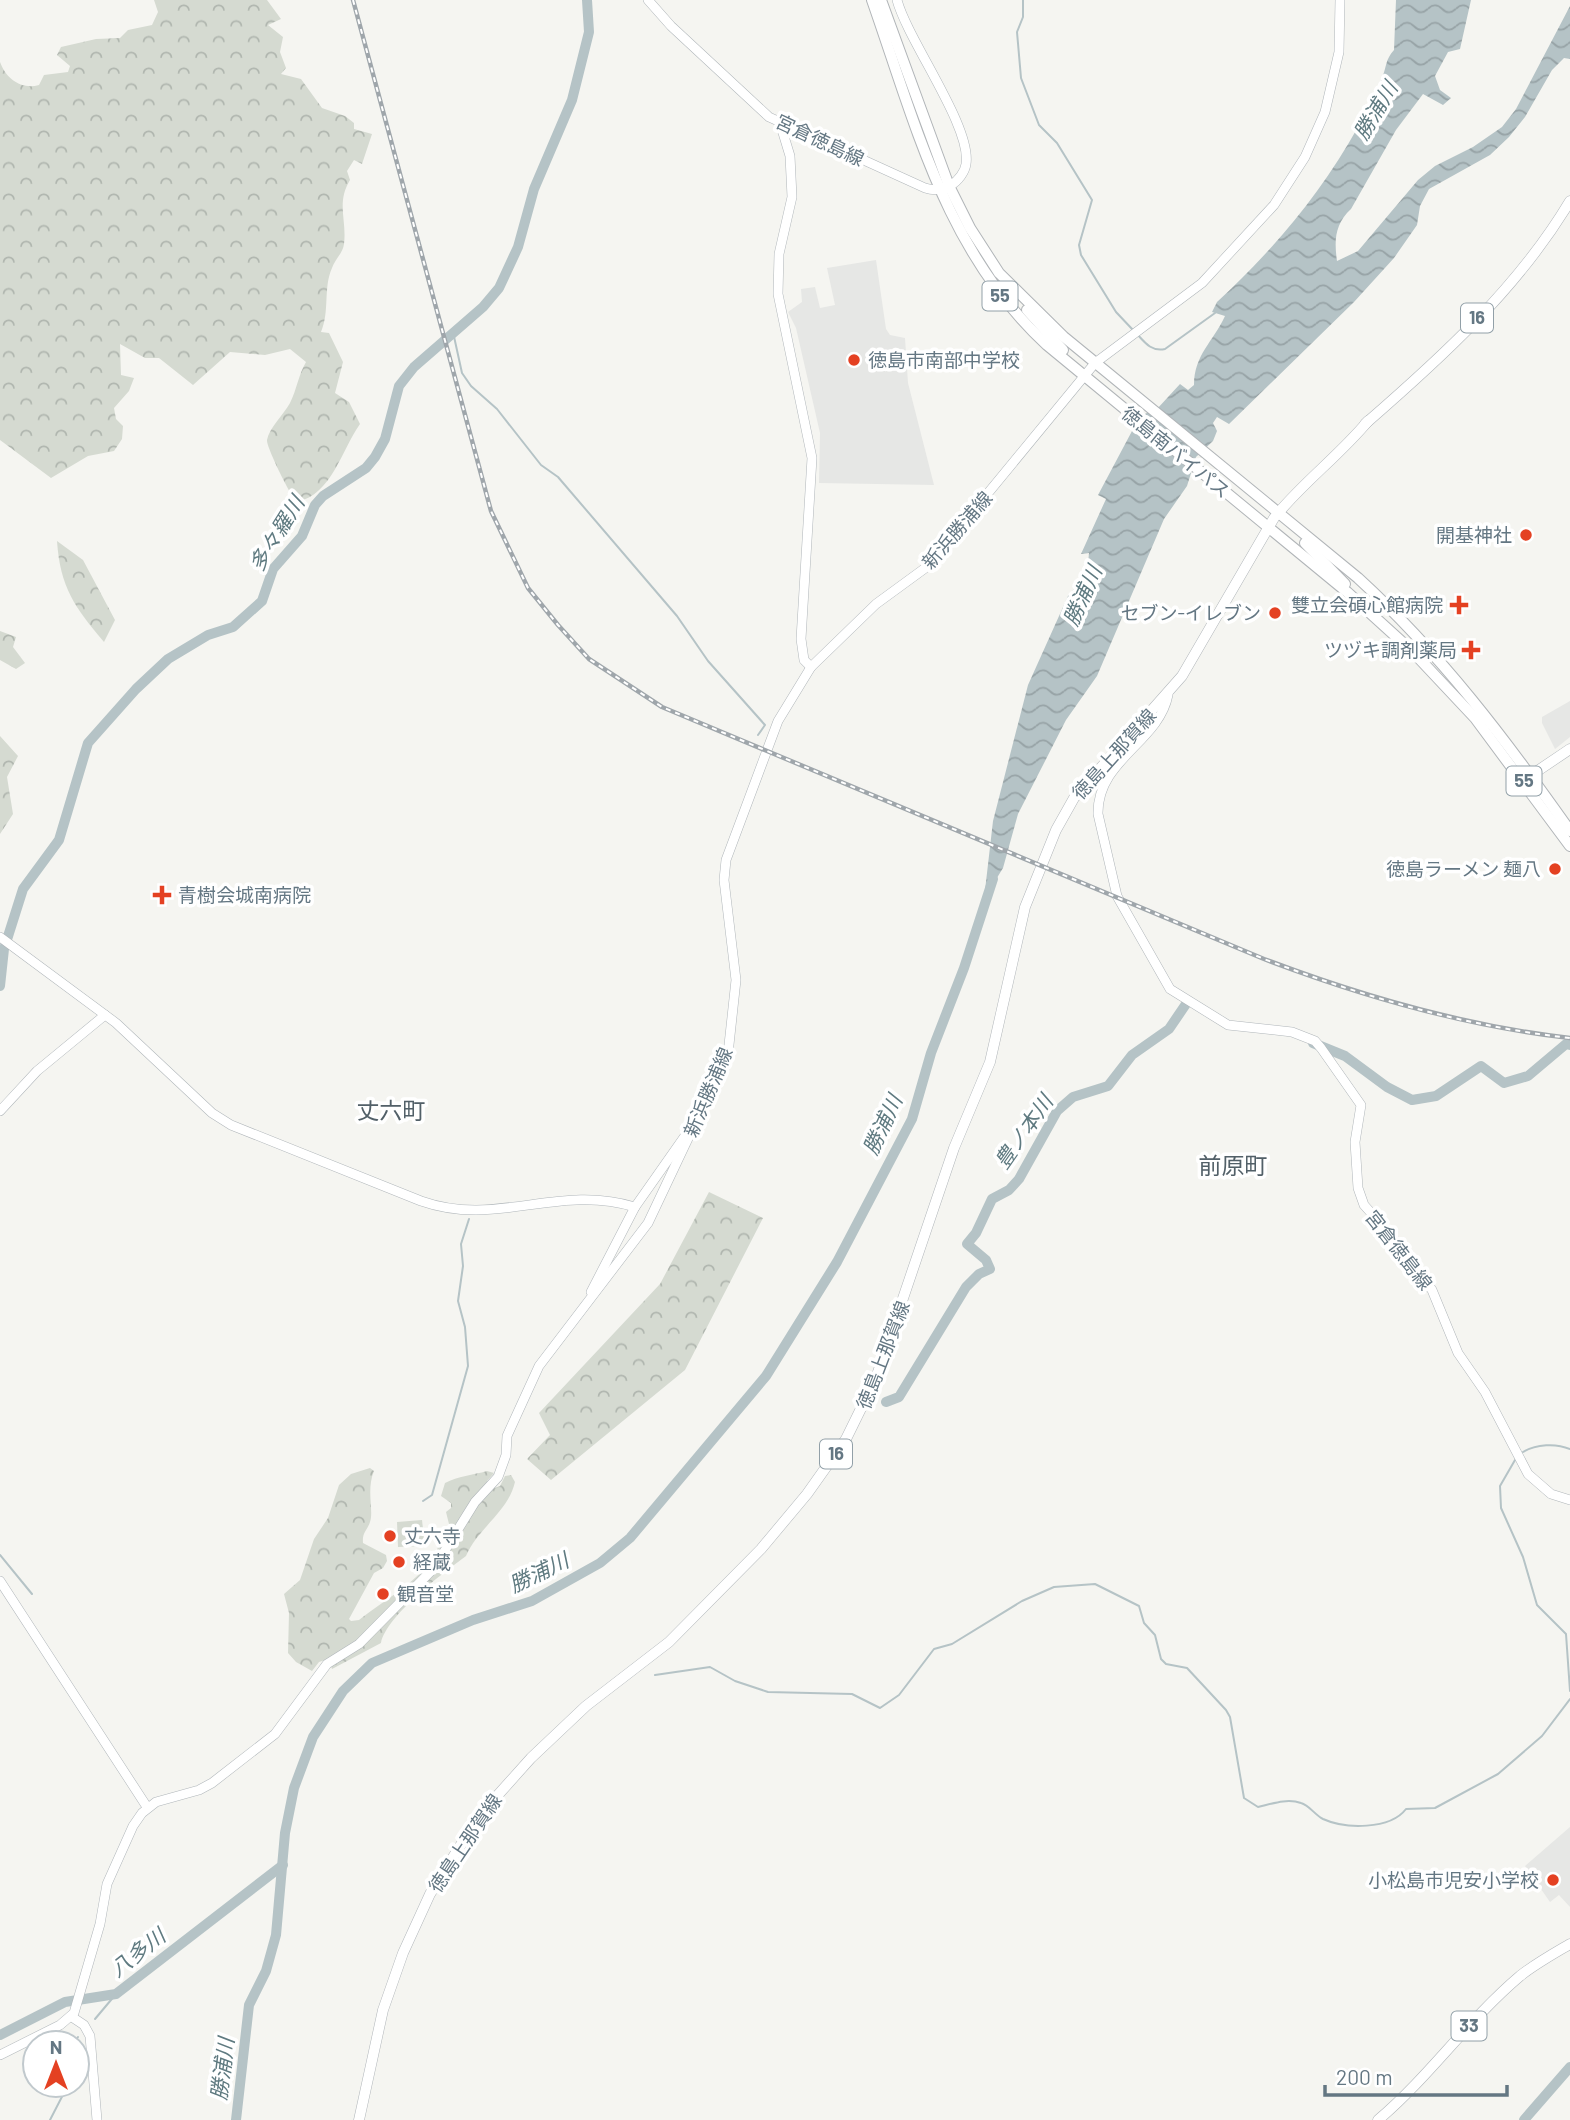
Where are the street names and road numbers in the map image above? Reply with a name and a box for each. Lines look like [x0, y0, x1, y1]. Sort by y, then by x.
street label: 宮倉徳島線 [772, 109, 868, 170]
road number: 55 [982, 282, 1018, 310]
road number: 16 [1461, 304, 1493, 332]
street label: 徳島南バイパス [1118, 401, 1235, 502]
street label: 新浜勝浦線 [917, 486, 996, 573]
street label: 徳島上那賀線 [1067, 704, 1160, 804]
road number: 55 [1506, 766, 1542, 796]
street label: 新浜勝浦線 [678, 1044, 737, 1140]
street label: 宮倉徳島線 [1361, 1205, 1438, 1294]
street label: 徳島上那賀線 [851, 1297, 914, 1412]
road number: 16 [820, 1440, 852, 1469]
street label: 徳島上那賀線 [423, 1789, 506, 1896]
road number: 33 [1452, 2012, 1486, 2040]

